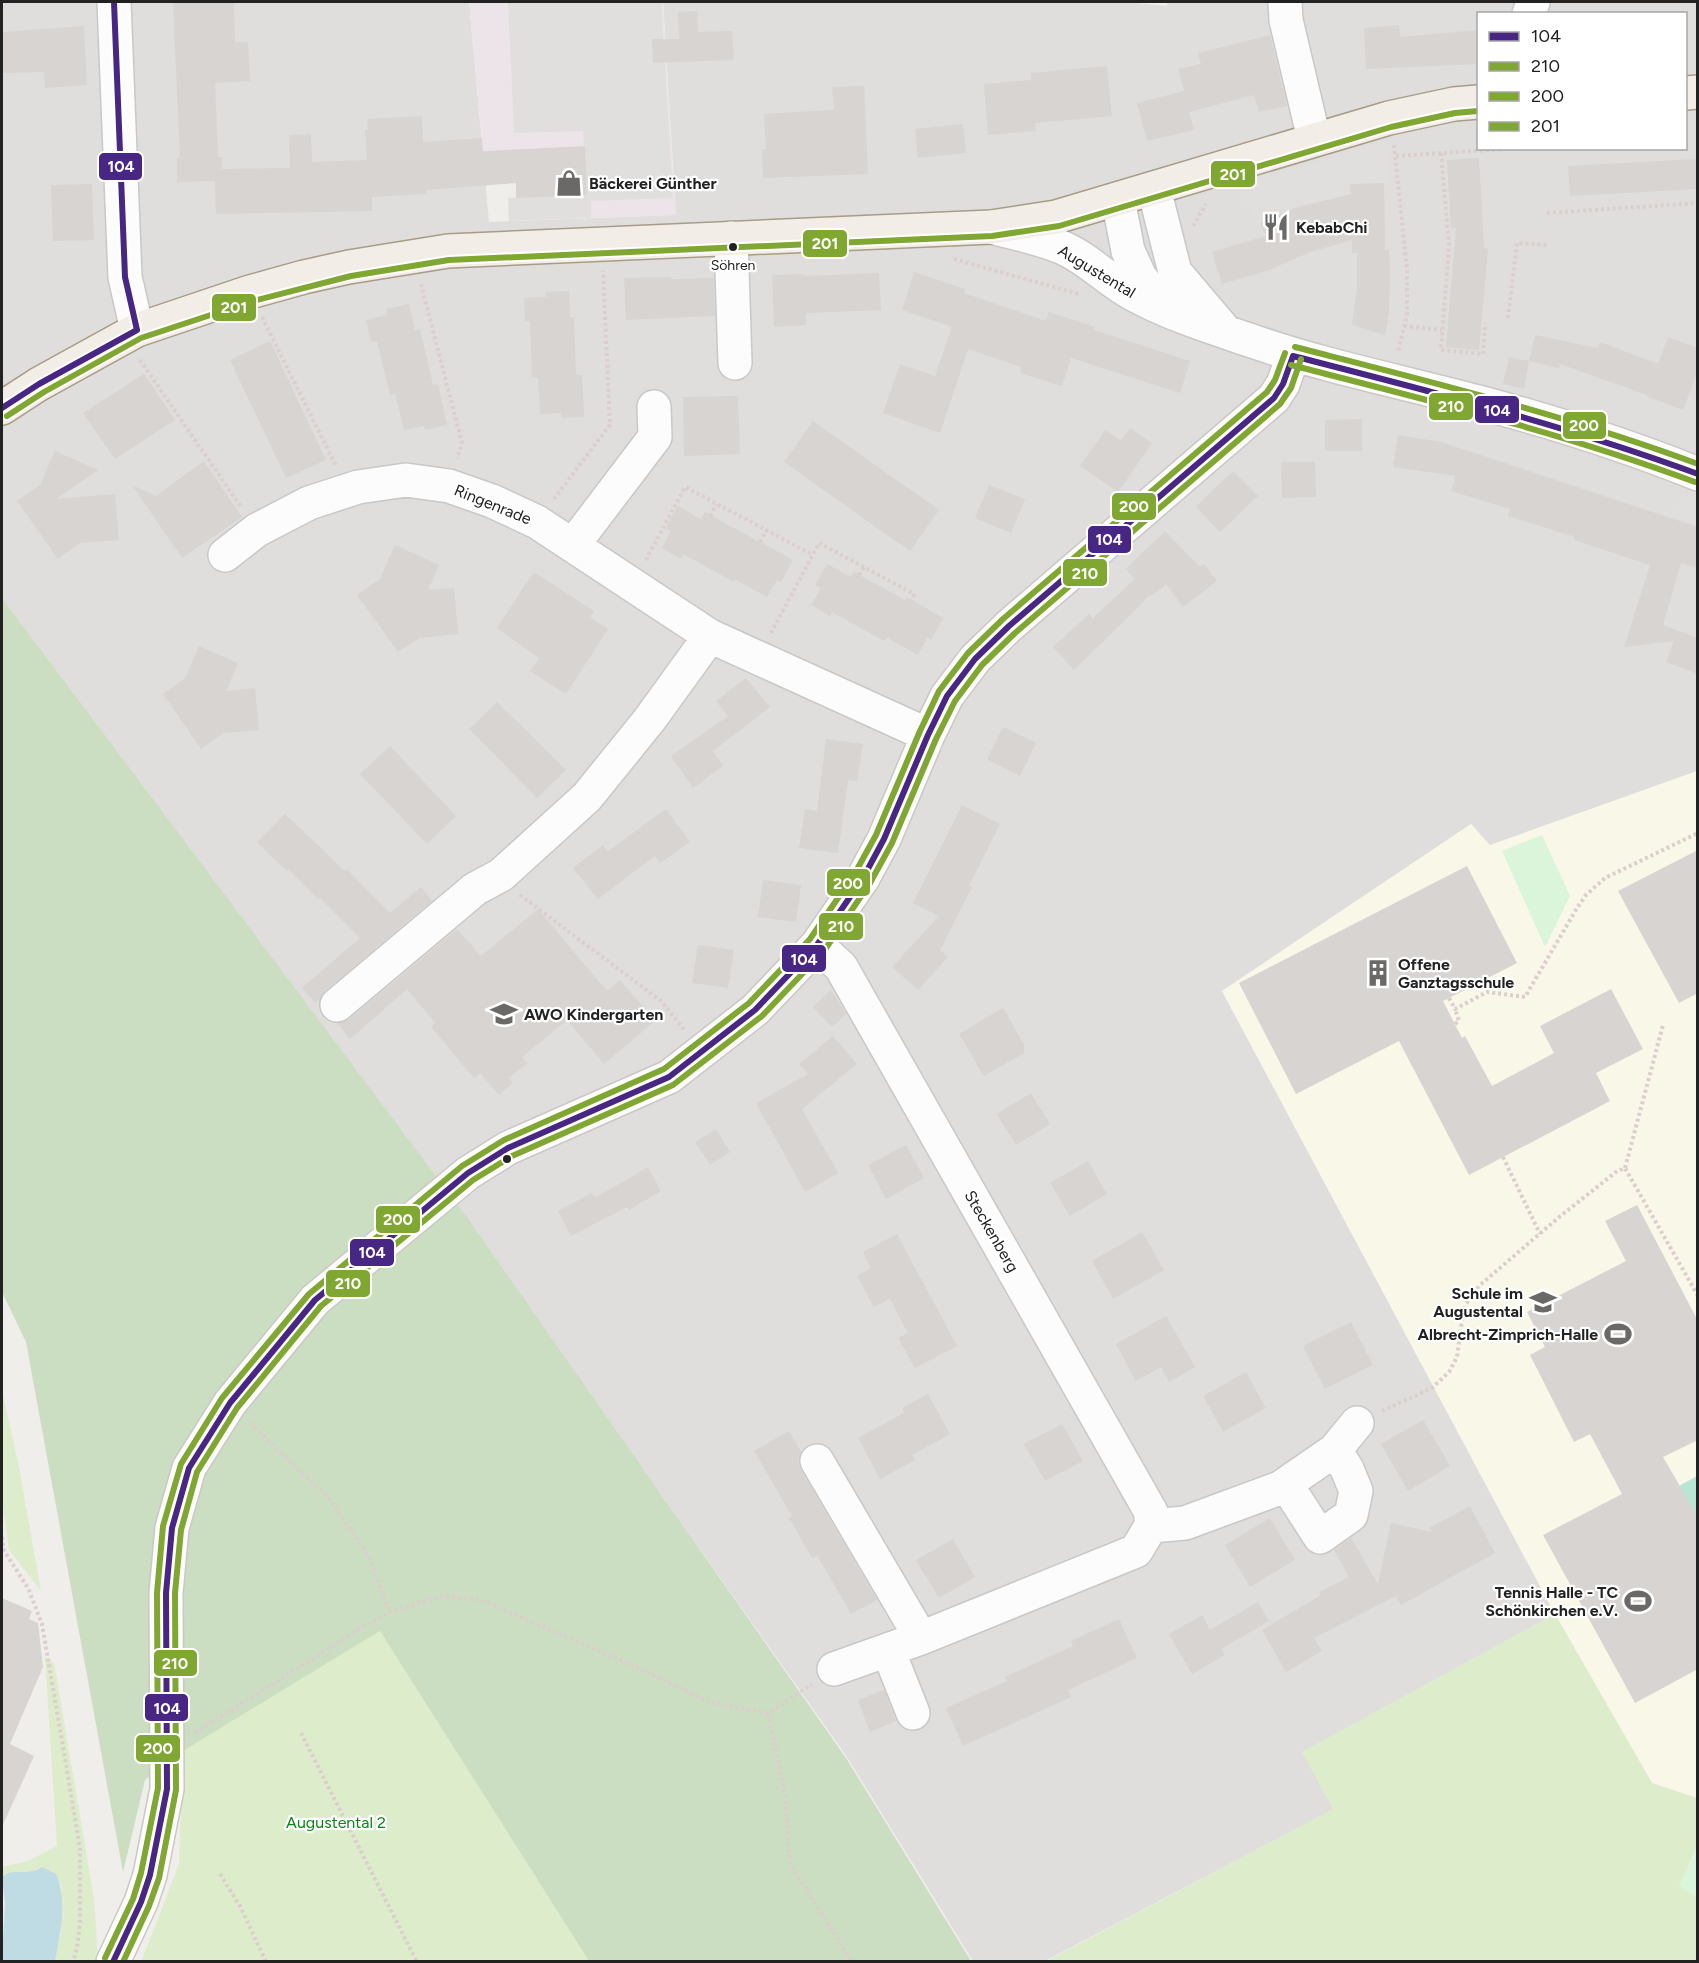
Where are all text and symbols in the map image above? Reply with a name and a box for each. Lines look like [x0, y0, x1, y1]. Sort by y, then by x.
legend [1477, 12, 1687, 150]
text: 104 [1531, 25, 1561, 47]
text: 210 [1531, 55, 1560, 77]
text: 200 [1531, 85, 1564, 107]
text: 201 [1531, 115, 1560, 137]
line badge: 104 [98, 152, 143, 181]
text: 104 [107, 157, 135, 176]
line badge: 201 [1210, 160, 1256, 188]
text: 201 [1220, 165, 1246, 184]
shop icon: Bäckerei Günther [554, 168, 584, 198]
place label: Bäckerei Günther [589, 174, 717, 193]
restaurant icon: KebabChi [1261, 212, 1291, 242]
place label: KebabChi [1296, 218, 1368, 237]
line badge: 201 [802, 229, 848, 258]
text: 201 [812, 234, 838, 253]
marker: Söhren [727, 241, 739, 253]
street label: Augustental [1055, 241, 1139, 302]
place label: Söhren [711, 257, 756, 274]
line badge: 201 [211, 293, 257, 322]
text: 201 [221, 298, 247, 317]
line badge: 210 [1428, 392, 1474, 421]
line badge: 104 [1474, 395, 1520, 424]
text: 210 [1438, 397, 1464, 416]
text: 104 [1483, 401, 1511, 420]
line badge: 200 [1562, 411, 1607, 440]
text: 200 [1569, 416, 1599, 435]
street label: Ringenrade [452, 480, 534, 529]
line badge: 200 [1111, 492, 1157, 521]
text: 200 [1119, 497, 1149, 516]
line badge: 104 [1087, 525, 1132, 554]
text: 104 [1095, 530, 1123, 549]
line badge: 210 [1062, 558, 1108, 587]
text: 210 [1072, 564, 1098, 583]
line badge: 200 [826, 868, 871, 897]
text: 200 [833, 874, 863, 893]
line badge: 210 [818, 912, 864, 941]
text: 210 [828, 917, 854, 936]
line badge: 104 [781, 944, 827, 973]
text: 104 [790, 950, 818, 969]
place label: Offene Ganztagsschule [1398, 955, 1514, 992]
building icon: Offene Ganztagsschule [1363, 958, 1393, 988]
school or university icon: AWO Kindergarten [489, 999, 519, 1029]
place label: AWO Kindergarten [524, 1005, 663, 1024]
unlabelled marker [501, 1153, 513, 1165]
street label: Steckenberg [960, 1187, 1023, 1276]
line badge: 200 [375, 1205, 421, 1234]
text: 200 [383, 1210, 413, 1229]
line badge: 104 [349, 1238, 395, 1267]
text: 104 [358, 1243, 386, 1262]
line badge: 210 [325, 1269, 371, 1298]
text: 210 [335, 1274, 361, 1293]
place label: Schule im Augustental [1433, 1284, 1523, 1321]
school or university icon: Schule im Augustental [1528, 1287, 1558, 1317]
sports icon: Albrecht-Zimprich-Halle [1603, 1319, 1633, 1349]
place label: Albrecht-Zimprich-Halle [1418, 1325, 1598, 1344]
place label: Tennis Halle - TC Schönkirchen e.V. [1485, 1583, 1618, 1620]
sports icon: Tennis Halle - TC Schönkirchen e.V. [1623, 1586, 1653, 1616]
line badge: 210 [153, 1649, 198, 1677]
text: 210 [162, 1654, 188, 1673]
line badge: 104 [144, 1693, 189, 1722]
text: 104 [153, 1699, 181, 1718]
line badge: 200 [135, 1734, 181, 1763]
text: 200 [143, 1739, 173, 1758]
park label: Augustental 2 [286, 1813, 386, 1832]

